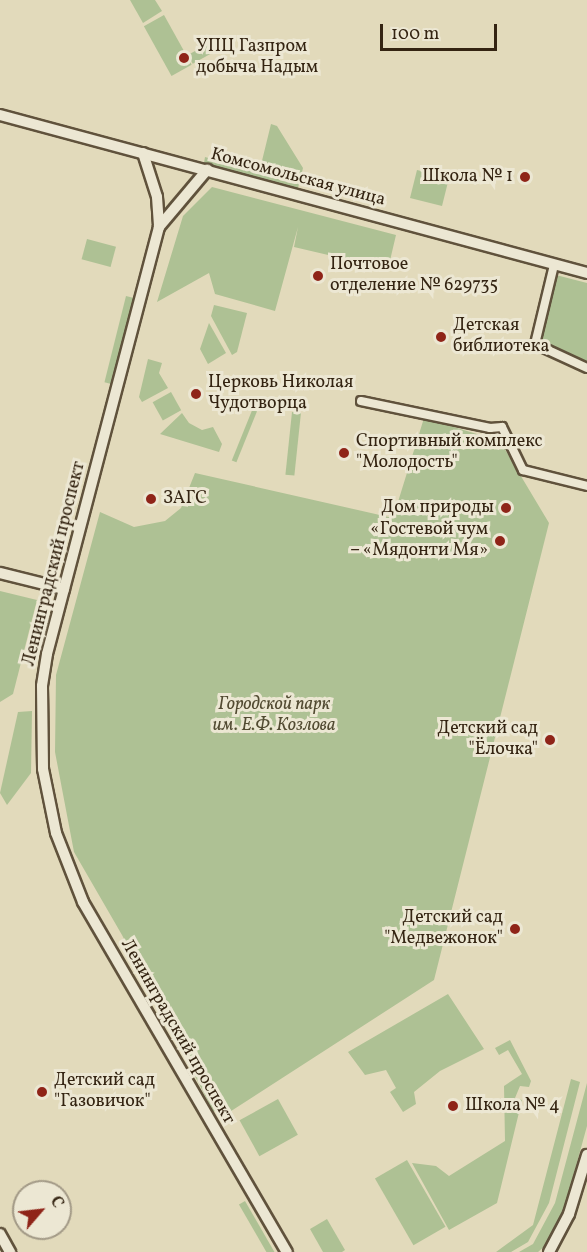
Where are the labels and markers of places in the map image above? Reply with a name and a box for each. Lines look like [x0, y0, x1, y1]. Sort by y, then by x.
place label: УПЦ Газпром добыча Надым [196, 37, 318, 80]
marker: УПЦ Газпром добыча Надым [177, 51, 191, 65]
place label: Школа № 1 [422, 166, 513, 188]
marker: Школа № 1 [518, 170, 532, 184]
place label: Почтовое отделение № 629735 [330, 255, 498, 298]
marker: Почтовое отделение № 629735 [311, 269, 325, 283]
place label: Детская библиотека [453, 316, 549, 358]
marker: Детская библиотека [434, 330, 448, 344]
place label: Церковь Николая Чудотворца [208, 373, 353, 416]
marker: Церковь Николая Чудотворца [189, 387, 203, 401]
place label: Спортивный комплекс "Молодость" [356, 432, 543, 474]
marker: Спортивный комплекс "Молодость" [337, 446, 351, 460]
place label: ЗАГС [163, 488, 207, 510]
marker: ЗАГС [144, 492, 158, 506]
place label: Дом природы [381, 497, 494, 519]
marker: Дом природы [499, 501, 513, 515]
place label: «Гостевой чум – «Мядонти Мя» [349, 520, 488, 562]
marker: «Гостевой чум – «Мядонти Мя» [493, 534, 507, 548]
place label: Детский сад "Ёлочка" [437, 719, 538, 762]
marker: Детский сад "Ёлочка" [543, 733, 557, 747]
place label: Детский сад "Медвежонок" [384, 908, 503, 950]
marker: Детский сад "Медвежонок" [508, 922, 522, 936]
place label: Детский сад "Газовичок" [54, 1071, 155, 1114]
marker: Детский сад "Газовичок" [35, 1085, 49, 1099]
place label: Школа № 4 [465, 1095, 560, 1117]
marker: Школа № 4 [446, 1099, 460, 1113]

